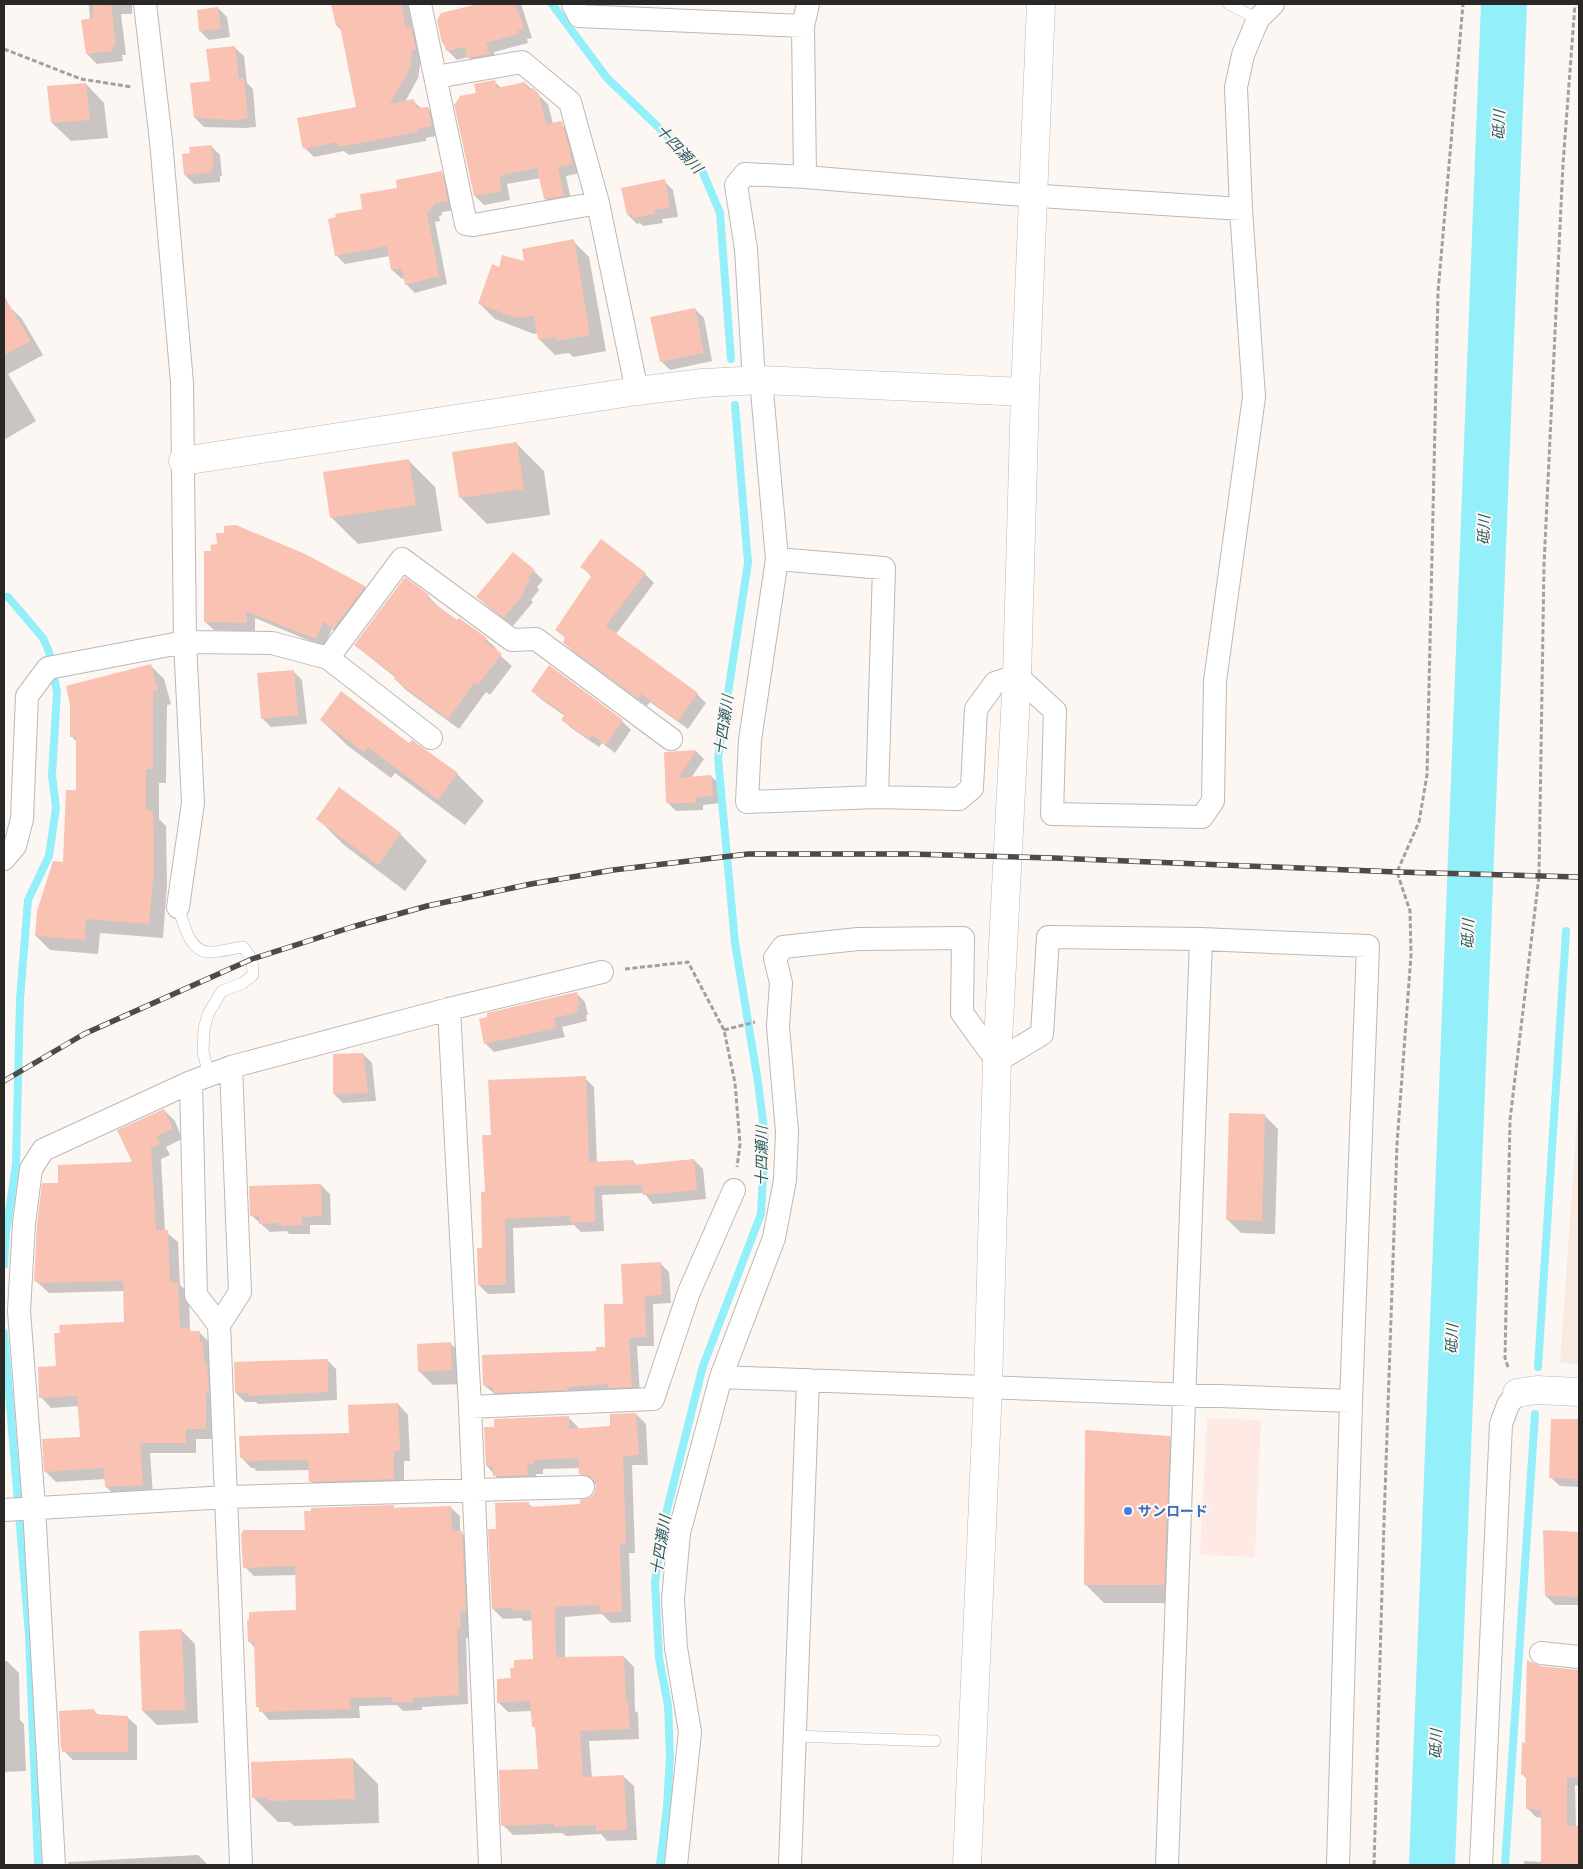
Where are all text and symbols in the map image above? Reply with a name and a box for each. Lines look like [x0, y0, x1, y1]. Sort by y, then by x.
water label: 砥川 [1488, 108, 1508, 140]
water label: 十四瀬川 [653, 120, 708, 178]
water label: 砥川 [1473, 513, 1493, 545]
water label: 十四瀬川 [710, 692, 736, 756]
water label: 砥川 [1457, 917, 1477, 949]
water label: 十四瀬川 [752, 1124, 770, 1186]
water label: 砥川 [1441, 1322, 1461, 1354]
place label: サンロード [1138, 1502, 1208, 1519]
marker: サンロード [1122, 1505, 1134, 1517]
water label: 十四瀬川 [646, 1512, 674, 1576]
water label: 砥川 [1425, 1727, 1445, 1759]

